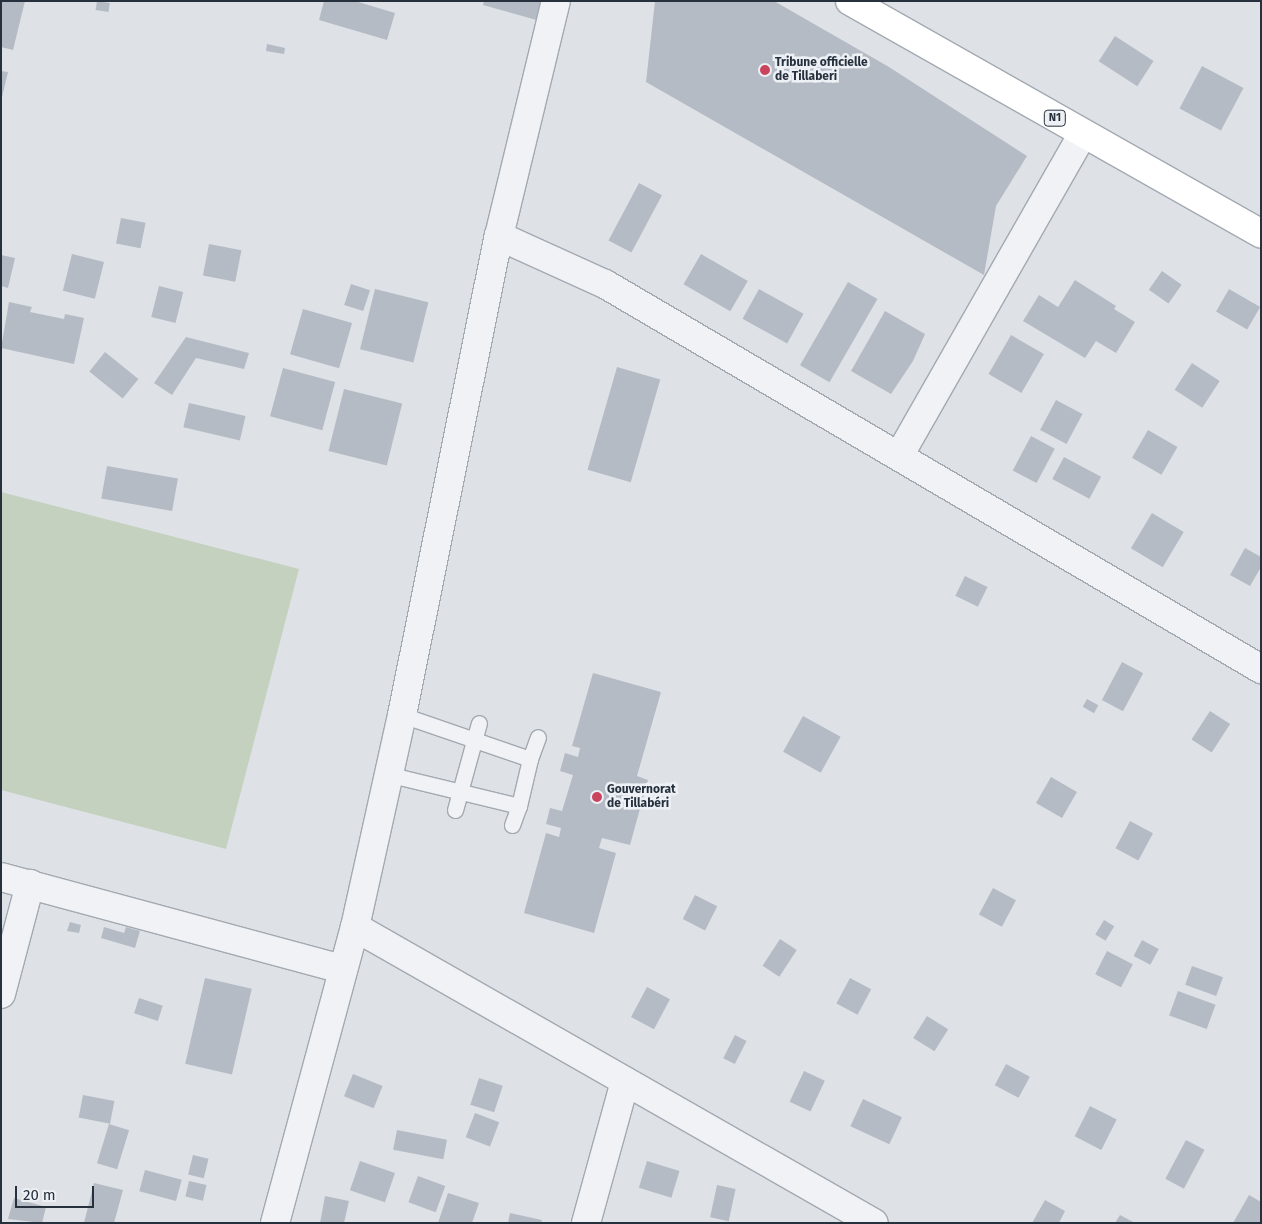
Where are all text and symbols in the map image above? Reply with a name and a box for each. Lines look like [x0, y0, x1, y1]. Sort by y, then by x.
place label: Tribune officielle de Tillaberi [775, 56, 868, 84]
marker: Tribune officielle de Tillaberi [759, 64, 771, 76]
road number: N1 [1044, 110, 1066, 126]
place label: Gouvernorat de Tillabéri [607, 783, 676, 811]
marker: Gouvernorat de Tillabéri [591, 791, 603, 803]
scale bar [18, 1176, 96, 1208]
text: 20 m [23, 1186, 56, 1204]

